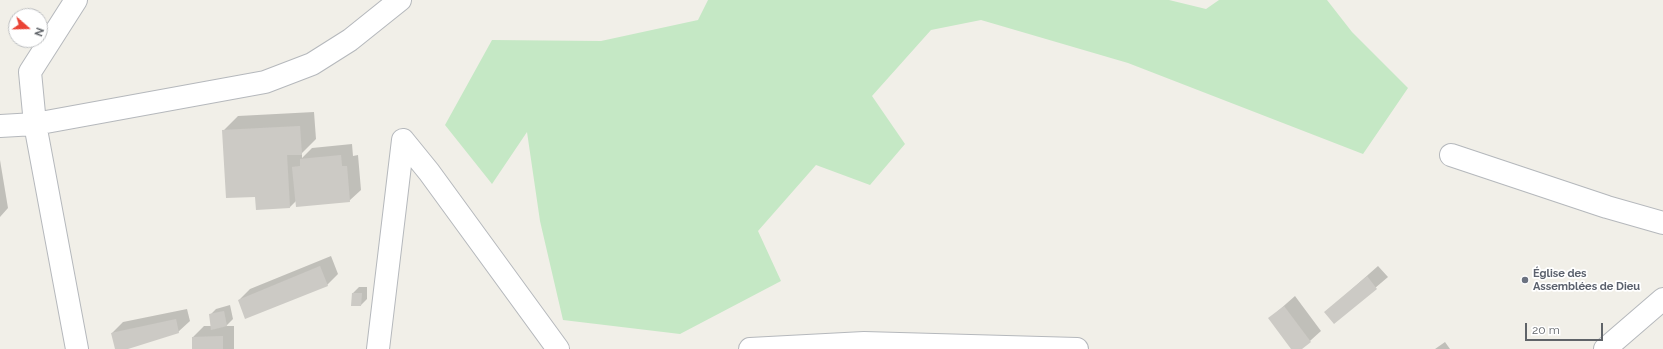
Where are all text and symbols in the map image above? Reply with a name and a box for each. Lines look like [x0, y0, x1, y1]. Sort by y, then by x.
north arrow [8, 8, 48, 48]
text: N [31, 26, 46, 38]
place label: Église des Assemblées de Dieu [1533, 267, 1640, 293]
marker: Église des Assemblées de Dieu [1520, 275, 1530, 285]
scale bar [1527, 315, 1605, 341]
text: 20 m [1532, 323, 1560, 337]

